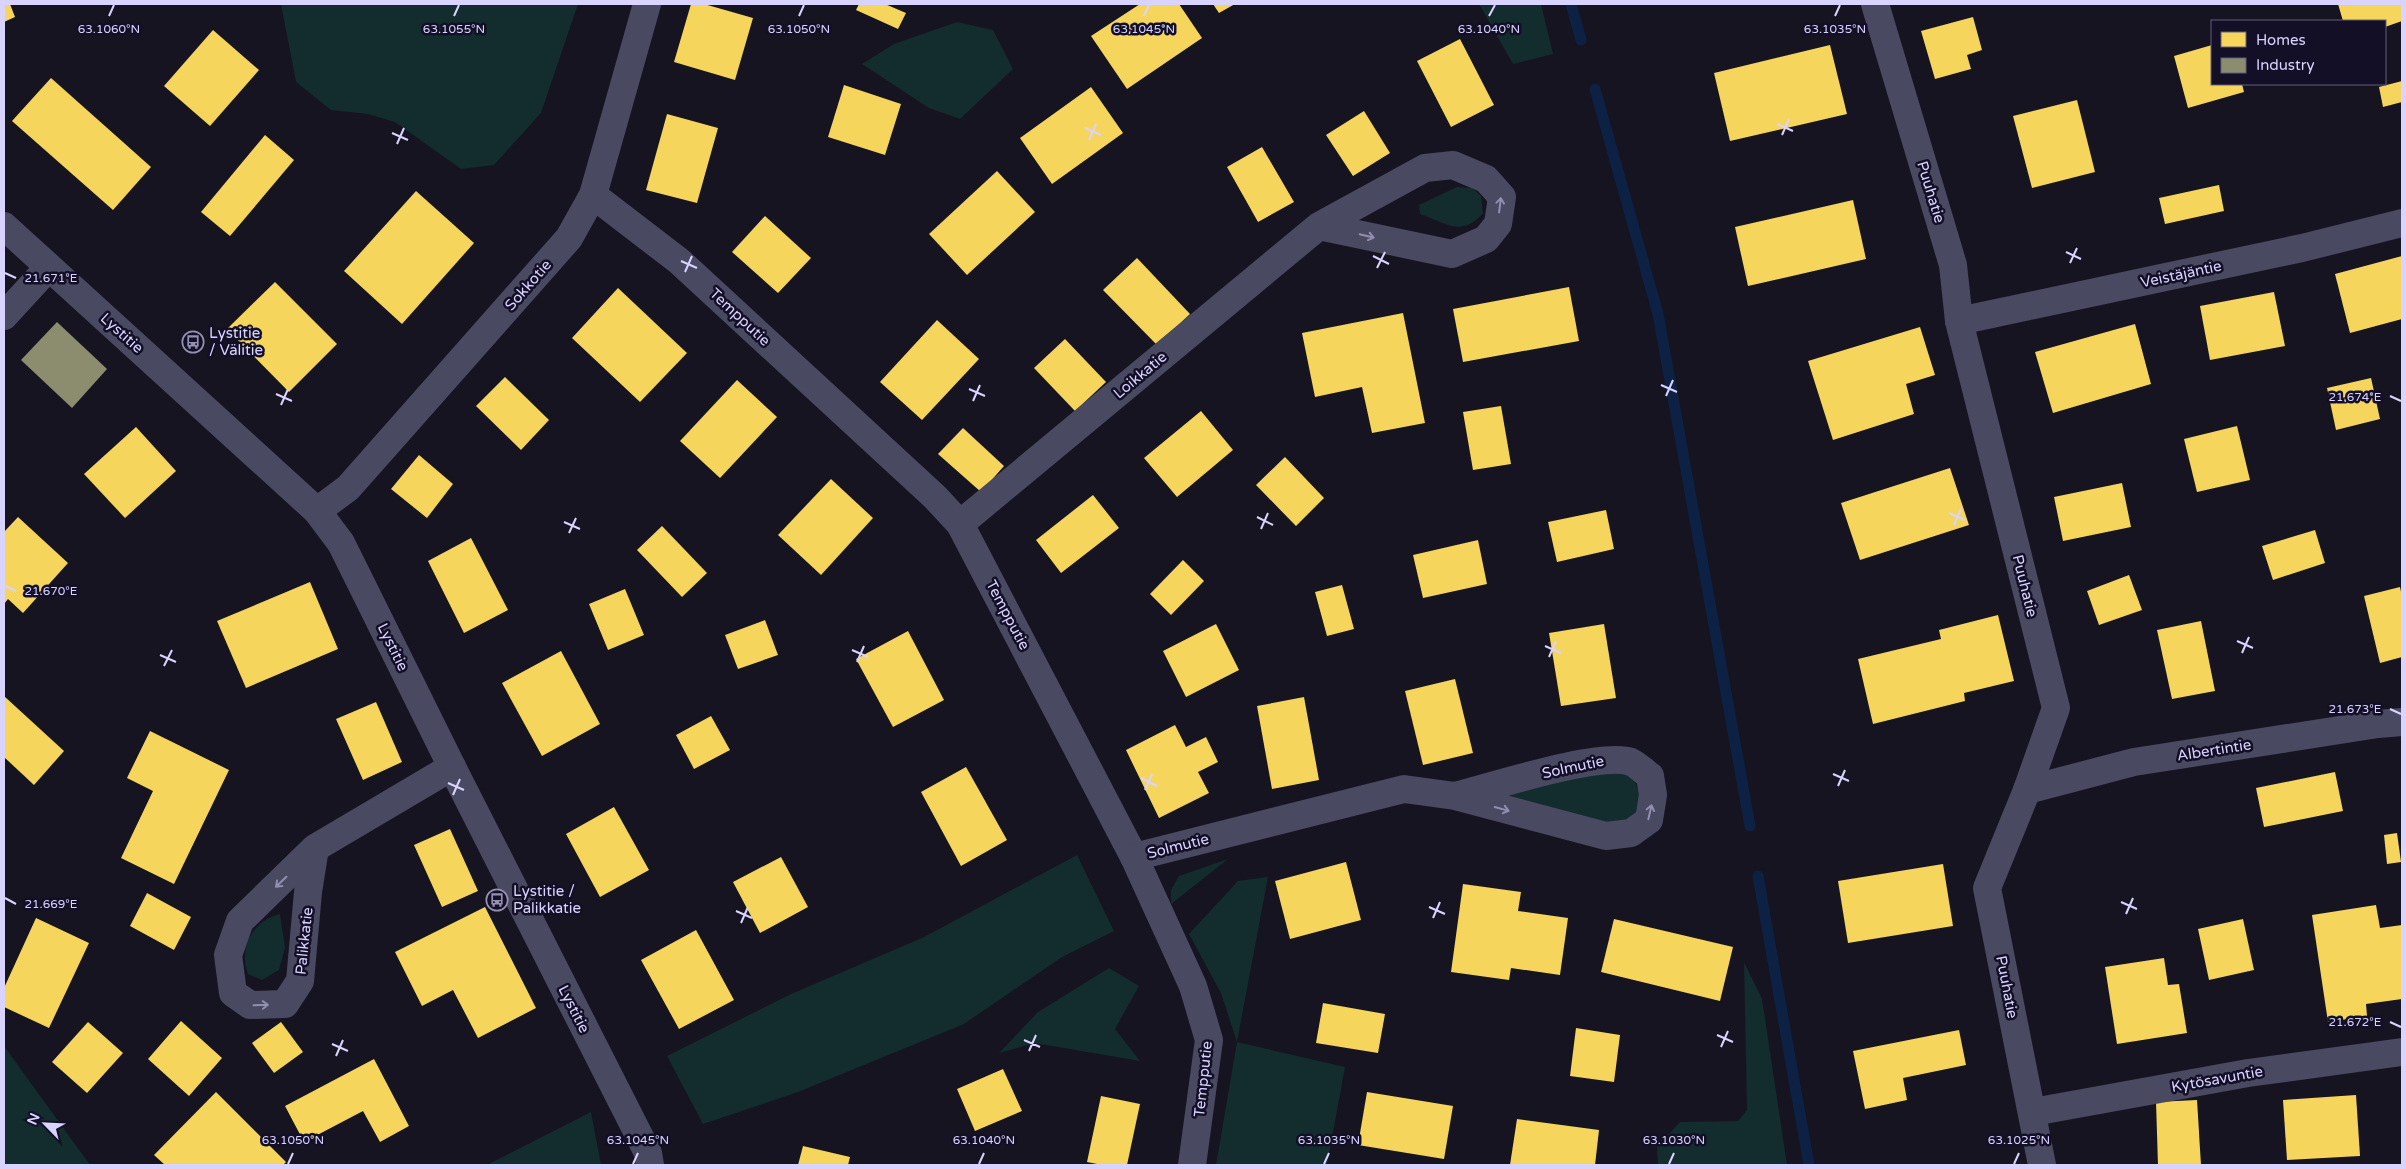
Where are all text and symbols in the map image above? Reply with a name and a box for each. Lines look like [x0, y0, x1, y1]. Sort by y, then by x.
legend [2211, 20, 2386, 85]
text: 63.1060°N [78, 22, 140, 36]
text: 63.1055°N [423, 22, 485, 36]
text: 63.1050°N [768, 22, 830, 36]
text: 63.1045°N [1113, 22, 1175, 36]
text: 63.1040°N [1458, 22, 1520, 36]
text: 63.1035°N [1804, 22, 1866, 36]
text: Homes [2256, 31, 2306, 49]
text: Industry [2256, 56, 2315, 74]
street label: Puuhatie [1913, 159, 1949, 225]
one-way arrow [1496, 198, 1506, 214]
one-way arrow [1358, 232, 1374, 241]
street label: Sokkotie [501, 256, 555, 314]
street label: Veistäjäntie [2139, 257, 2223, 291]
text: 21.671°E [25, 271, 78, 285]
street label: Tempputie [706, 284, 774, 350]
street label: Lystitie [97, 309, 147, 357]
place label: Lystitie / Välitie [209, 324, 263, 359]
bus stop icon: Lystitie / Välitie [181, 330, 205, 354]
street label: Loikkatie [1110, 348, 1170, 402]
text: 21.674°E [2329, 390, 2382, 404]
street label: Puuhatie [2009, 553, 2041, 619]
street label: Tempputie [982, 577, 1034, 653]
text: 21.670°E [25, 584, 78, 598]
street label: Lystitie [374, 620, 412, 674]
text: 21.673°E [2329, 702, 2382, 716]
street label: Albertintie [2176, 735, 2252, 765]
street label: Solmutie [1540, 752, 1606, 782]
one-way arrow [1494, 805, 1510, 814]
one-way arrow [1646, 805, 1655, 821]
street label: Solmutie [1145, 830, 1211, 862]
one-way arrow [274, 876, 287, 888]
place label: Lystitie / Palikkatie [513, 882, 581, 917]
bus stop icon: Lystitie / Palikkatie [485, 888, 509, 912]
text: 21.669°E [25, 897, 78, 911]
street label: Palikkatie [291, 906, 317, 976]
street label: Puuhatie [1992, 954, 2022, 1020]
street label: Lystitie [554, 982, 594, 1036]
one-way arrow [252, 1000, 268, 1010]
text: 21.672°E [2329, 1015, 2382, 1029]
street label: Tempputie [1190, 1040, 1216, 1118]
street label: Kytösavuntie [2170, 1062, 2264, 1096]
north arrow [20, 1099, 70, 1149]
text: N [24, 1110, 44, 1128]
text: 63.1050°N [262, 1133, 324, 1147]
text: 63.1045°N [607, 1133, 669, 1147]
text: 63.1040°N [953, 1133, 1015, 1147]
text: 63.1035°N [1298, 1133, 1360, 1147]
text: 63.1030°N [1643, 1133, 1705, 1147]
text: 63.1025°N [1988, 1133, 2050, 1147]

